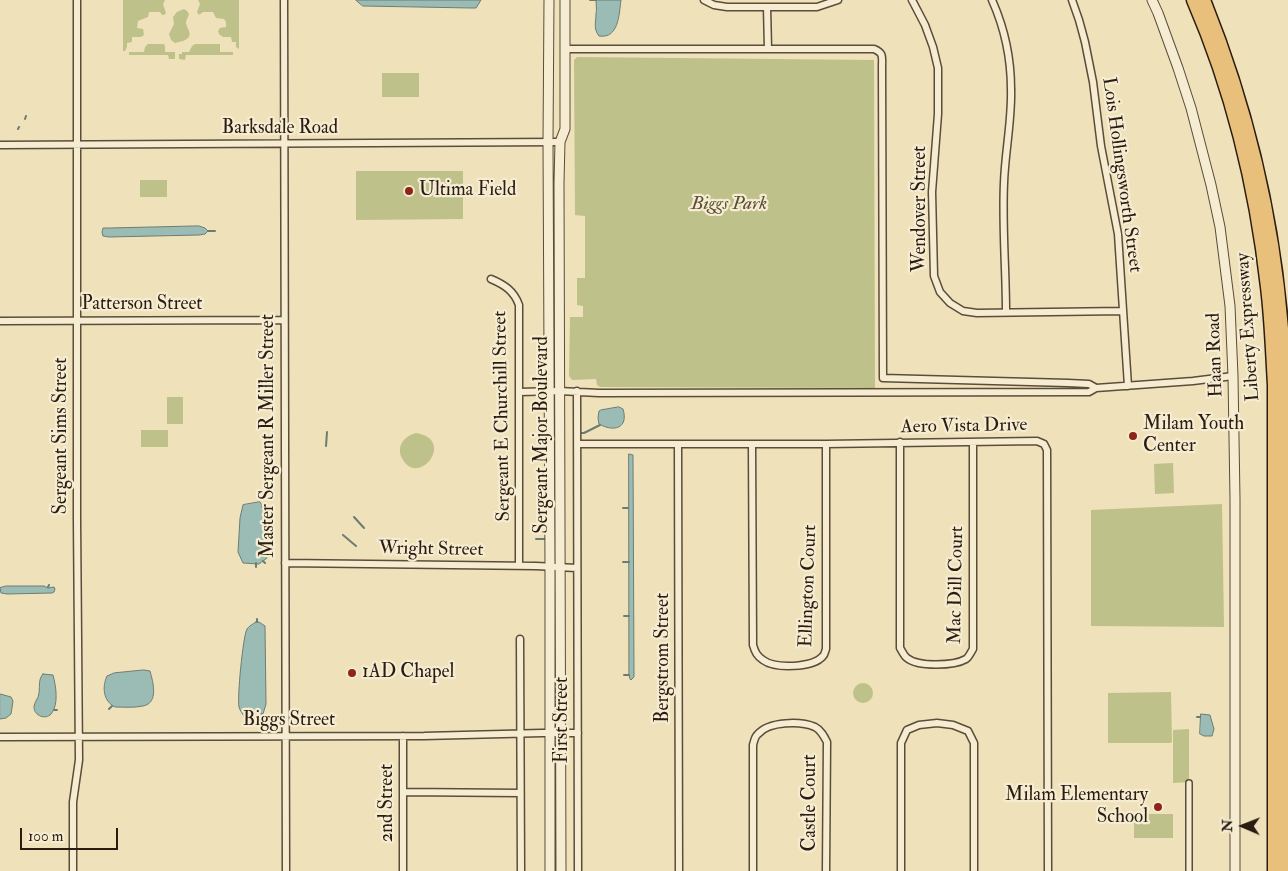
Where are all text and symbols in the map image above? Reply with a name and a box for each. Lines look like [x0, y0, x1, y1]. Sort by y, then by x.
street label: Lois Hollingsworth Street [1096, 76, 1146, 274]
street label: Barksdale Road [222, 118, 338, 140]
street label: Wendover Street [910, 146, 932, 272]
place label: Ultima Field [419, 180, 516, 202]
marker: Ultima Field [403, 185, 415, 197]
park label: Biggs Park [691, 194, 767, 216]
street label: Liberty Expressway [1232, 252, 1266, 402]
street label: Patterson Street [81, 294, 203, 316]
street label: Sergeant E Churchill Street [490, 310, 516, 522]
street label: Haan Road [1203, 312, 1229, 398]
street label: Master Sergeant R Miller Street [258, 314, 280, 558]
street label: Sergeant Major Boulevard [532, 336, 554, 534]
street label: Sergeant Sims Street [51, 357, 73, 515]
street label: Aero Vista Drive [901, 414, 1027, 440]
place label: Milam Youth Center [1143, 414, 1244, 458]
marker: Milam Youth Center [1127, 430, 1139, 442]
street label: Ellington Court [795, 524, 823, 648]
street label: Mac Dill Court [945, 526, 969, 644]
street label: Wright Street [378, 538, 484, 562]
street label: Bergstrom Street [653, 593, 675, 723]
place label: 1AD Chapel [362, 662, 454, 684]
marker: 1AD Chapel [346, 667, 358, 679]
street label: First Street [552, 677, 574, 763]
street label: Biggs Street [243, 710, 335, 732]
street label: Castle Court [800, 754, 822, 852]
street label: 2nd Street [377, 764, 399, 842]
place label: Milam Elementary School [1005, 785, 1148, 829]
marker: Milam Elementary School [1152, 801, 1164, 813]
north arrow [1218, 801, 1268, 851]
scale bar [22, 818, 120, 850]
text: N [1219, 819, 1236, 832]
text: 100 m [28, 827, 63, 846]

